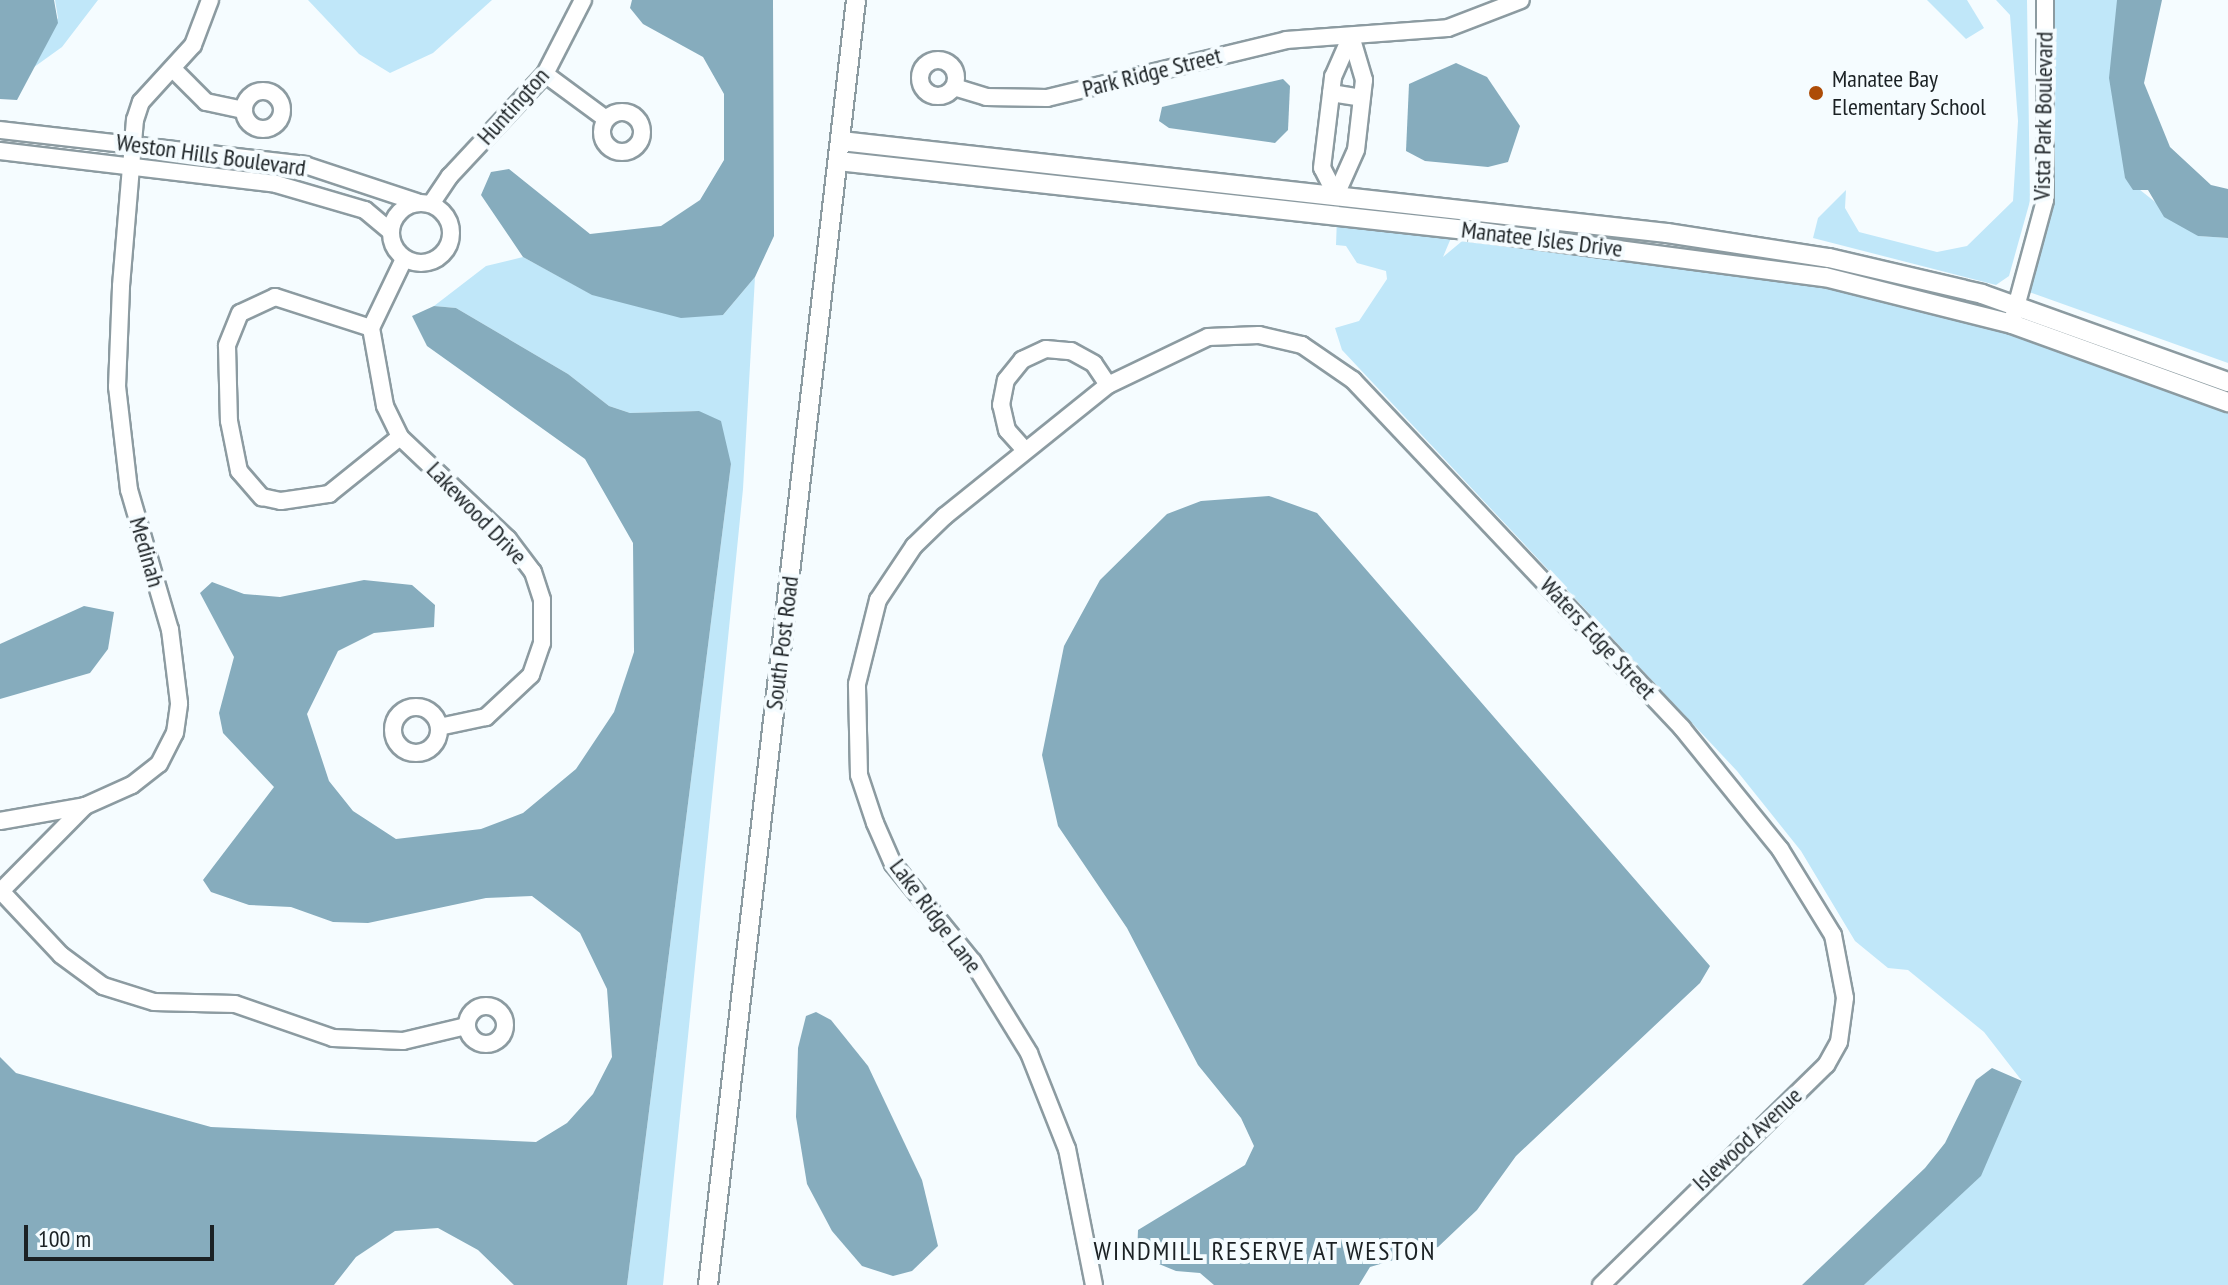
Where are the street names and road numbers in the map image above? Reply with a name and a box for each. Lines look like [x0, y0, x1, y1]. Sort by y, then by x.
street label: Vista Park Boulevard [2027, 31, 2059, 201]
street label: Park Ridge Street [1079, 41, 1225, 103]
street label: Huntington [471, 61, 555, 151]
street label: Weston Hills Boulevard [114, 127, 308, 183]
street label: Manatee Isles Drive [1460, 215, 1624, 263]
street label: Lakewood Drive [421, 456, 533, 570]
street label: Medinah [123, 514, 171, 590]
street label: Waters Edge Street [1534, 571, 1662, 705]
street label: South Post Road [760, 574, 804, 712]
street label: Lake Ridge Lane [884, 853, 988, 979]
street label: Islewood Avenue [1686, 1081, 1808, 1197]

